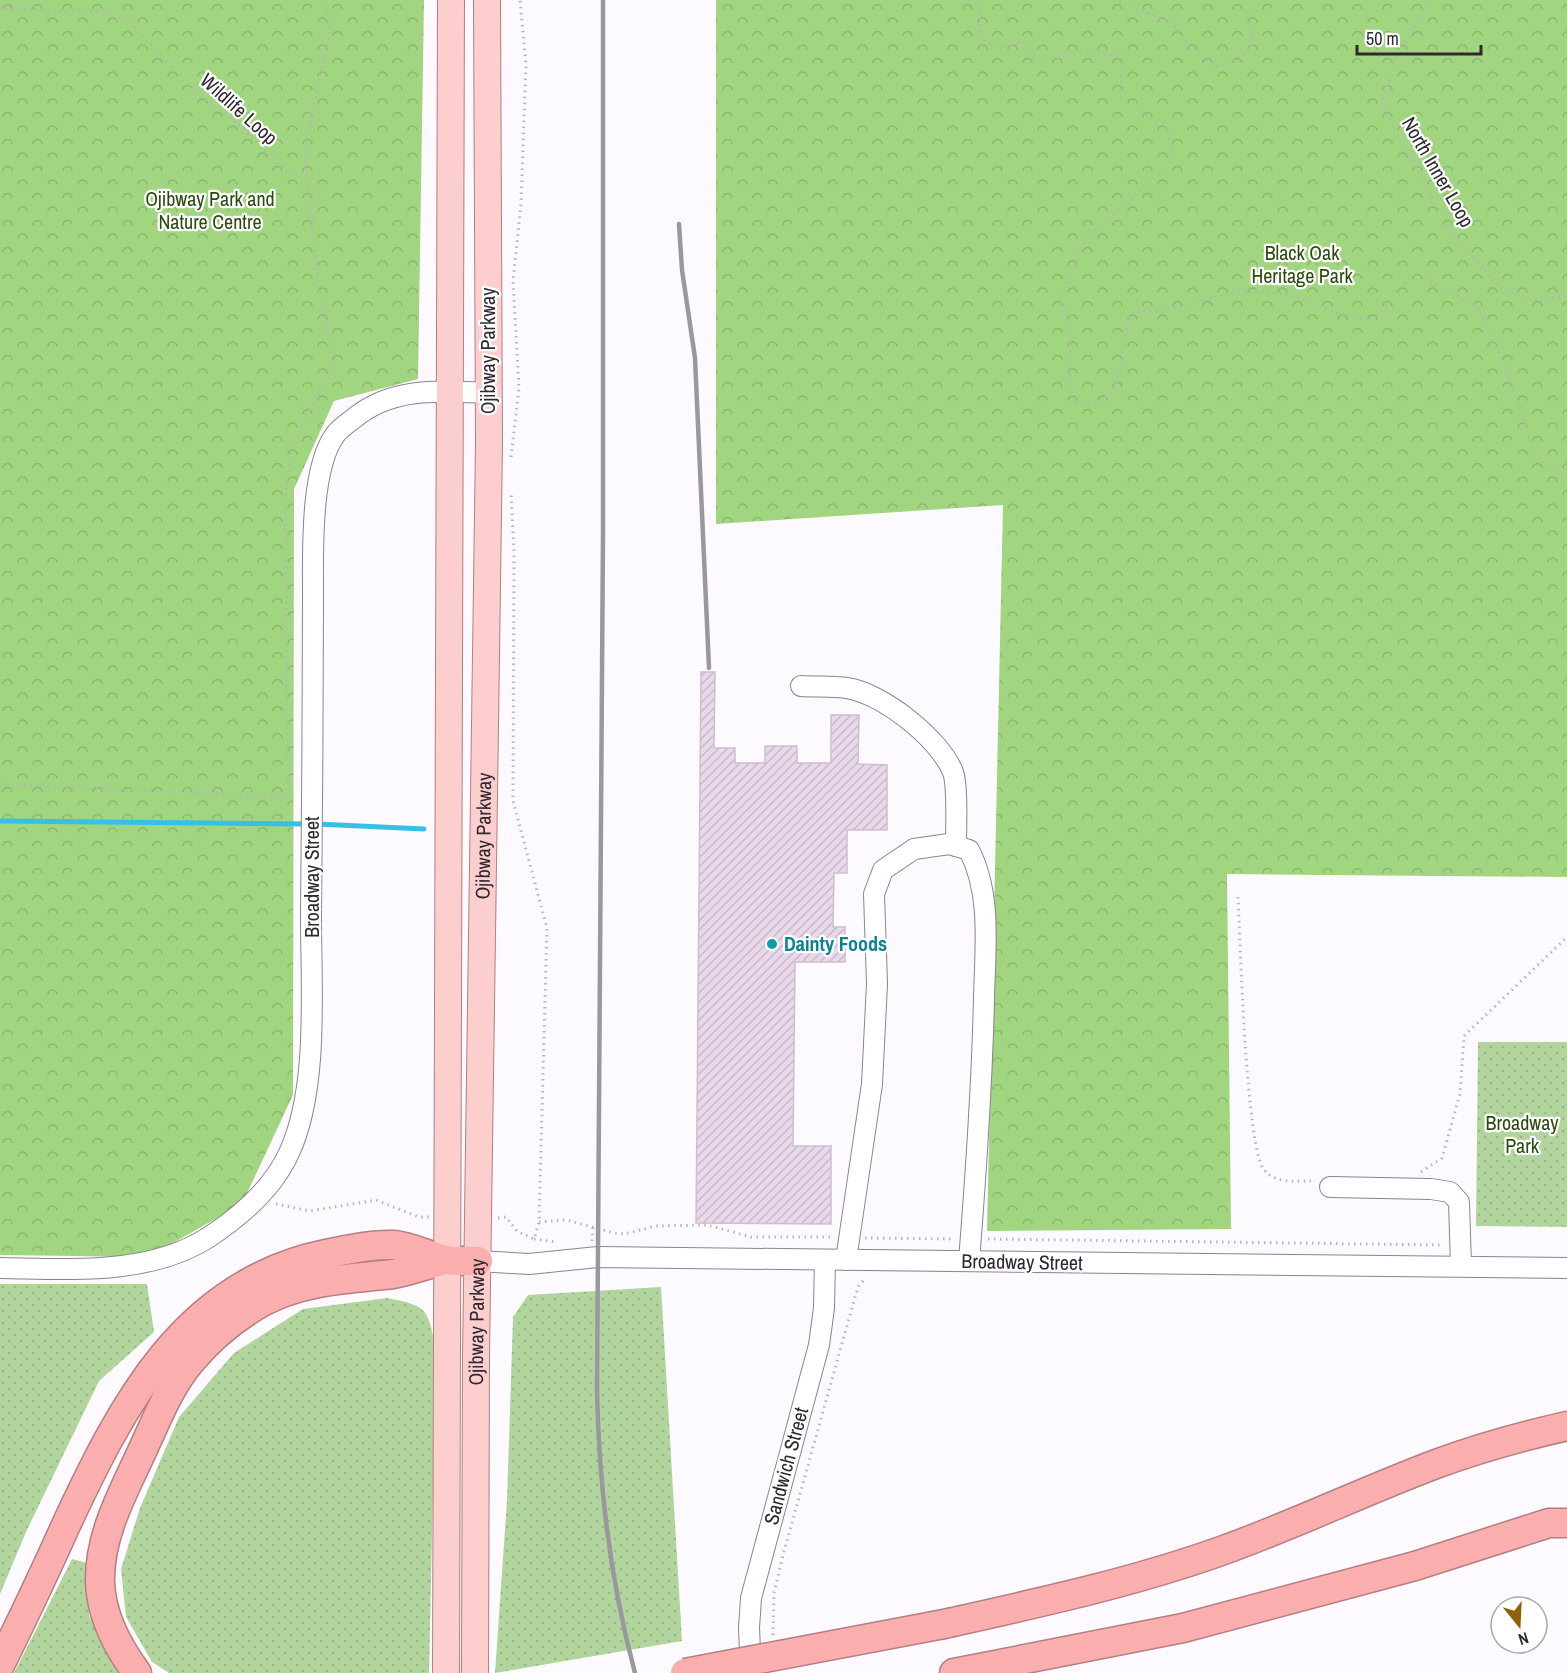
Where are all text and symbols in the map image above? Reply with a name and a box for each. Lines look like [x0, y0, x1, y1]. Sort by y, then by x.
scale bar [1357, 18, 1482, 56]
text: 50 m [1366, 26, 1399, 51]
street label: Wildlife Loop [195, 67, 284, 151]
street label: North Inner Loop [1396, 112, 1481, 232]
park label: Ojibway Park and Nature Centre [145, 185, 275, 235]
park label: Black Oak Heritage Park [1251, 239, 1353, 289]
street label: Ojibway Parkway [474, 287, 501, 414]
street label: Ojibway Parkway [469, 772, 497, 900]
street label: Broadway Street [298, 816, 325, 938]
place label: Dainty Foods [784, 930, 887, 957]
marker: Dainty Foods [765, 937, 779, 951]
park label: Broadway Park [1486, 1109, 1559, 1159]
street label: Broadway Street [961, 1247, 1083, 1276]
street label: Ojibway Parkway [462, 1258, 490, 1385]
street label: Sandwich Street [757, 1404, 814, 1527]
north arrow [1489, 1595, 1549, 1655]
text: N [1516, 1627, 1532, 1651]

